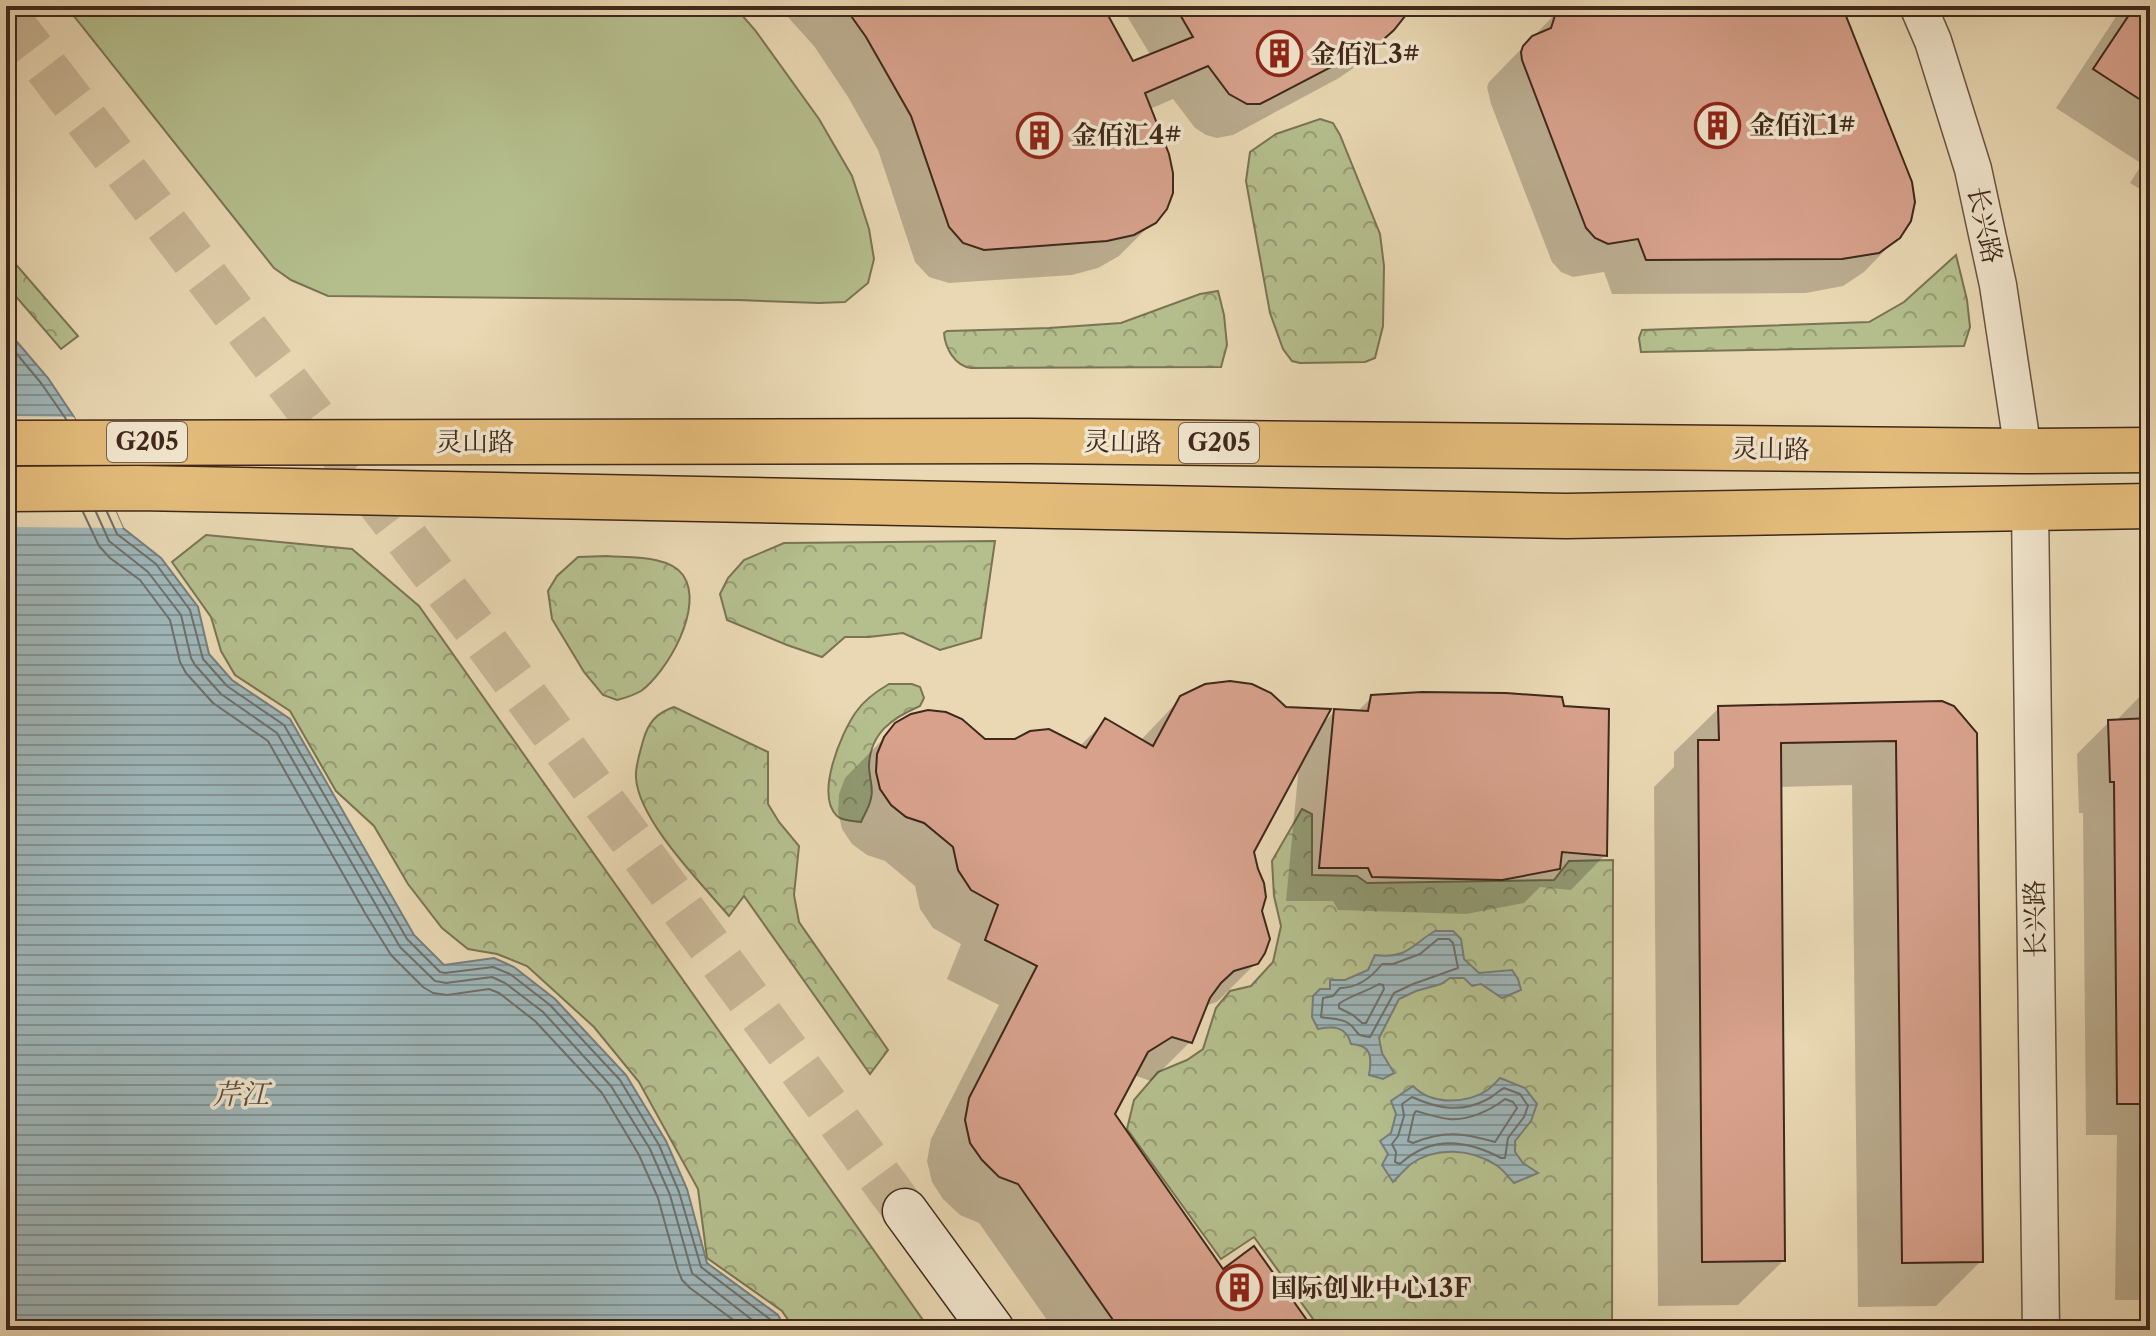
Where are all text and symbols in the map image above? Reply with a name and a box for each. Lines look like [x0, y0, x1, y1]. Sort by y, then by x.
building icon: 金佰汇3# [1255, 30, 1303, 78]
place label: 金佰汇3# [1310, 38, 1420, 70]
building icon: 金佰汇1# [1694, 101, 1742, 149]
place label: 金佰汇1# [1749, 109, 1856, 141]
building icon: 金佰汇4# [1016, 111, 1064, 159]
place label: 金佰汇4# [1071, 119, 1182, 151]
street label: 长兴路 [1961, 184, 2009, 266]
road number: G205 [107, 422, 187, 462]
road number: G205 [1179, 423, 1259, 463]
street label: 灵山路 [1084, 425, 1162, 459]
street label: 灵山路 [436, 426, 514, 458]
street label: 灵山路 [1732, 432, 1810, 466]
street label: 长兴路 [2018, 880, 2052, 958]
water label: 芹江 [213, 1077, 273, 1111]
building icon: 国际创业中心13F [1216, 1264, 1264, 1312]
place label: 国际创业中心13F [1271, 1272, 1471, 1304]

